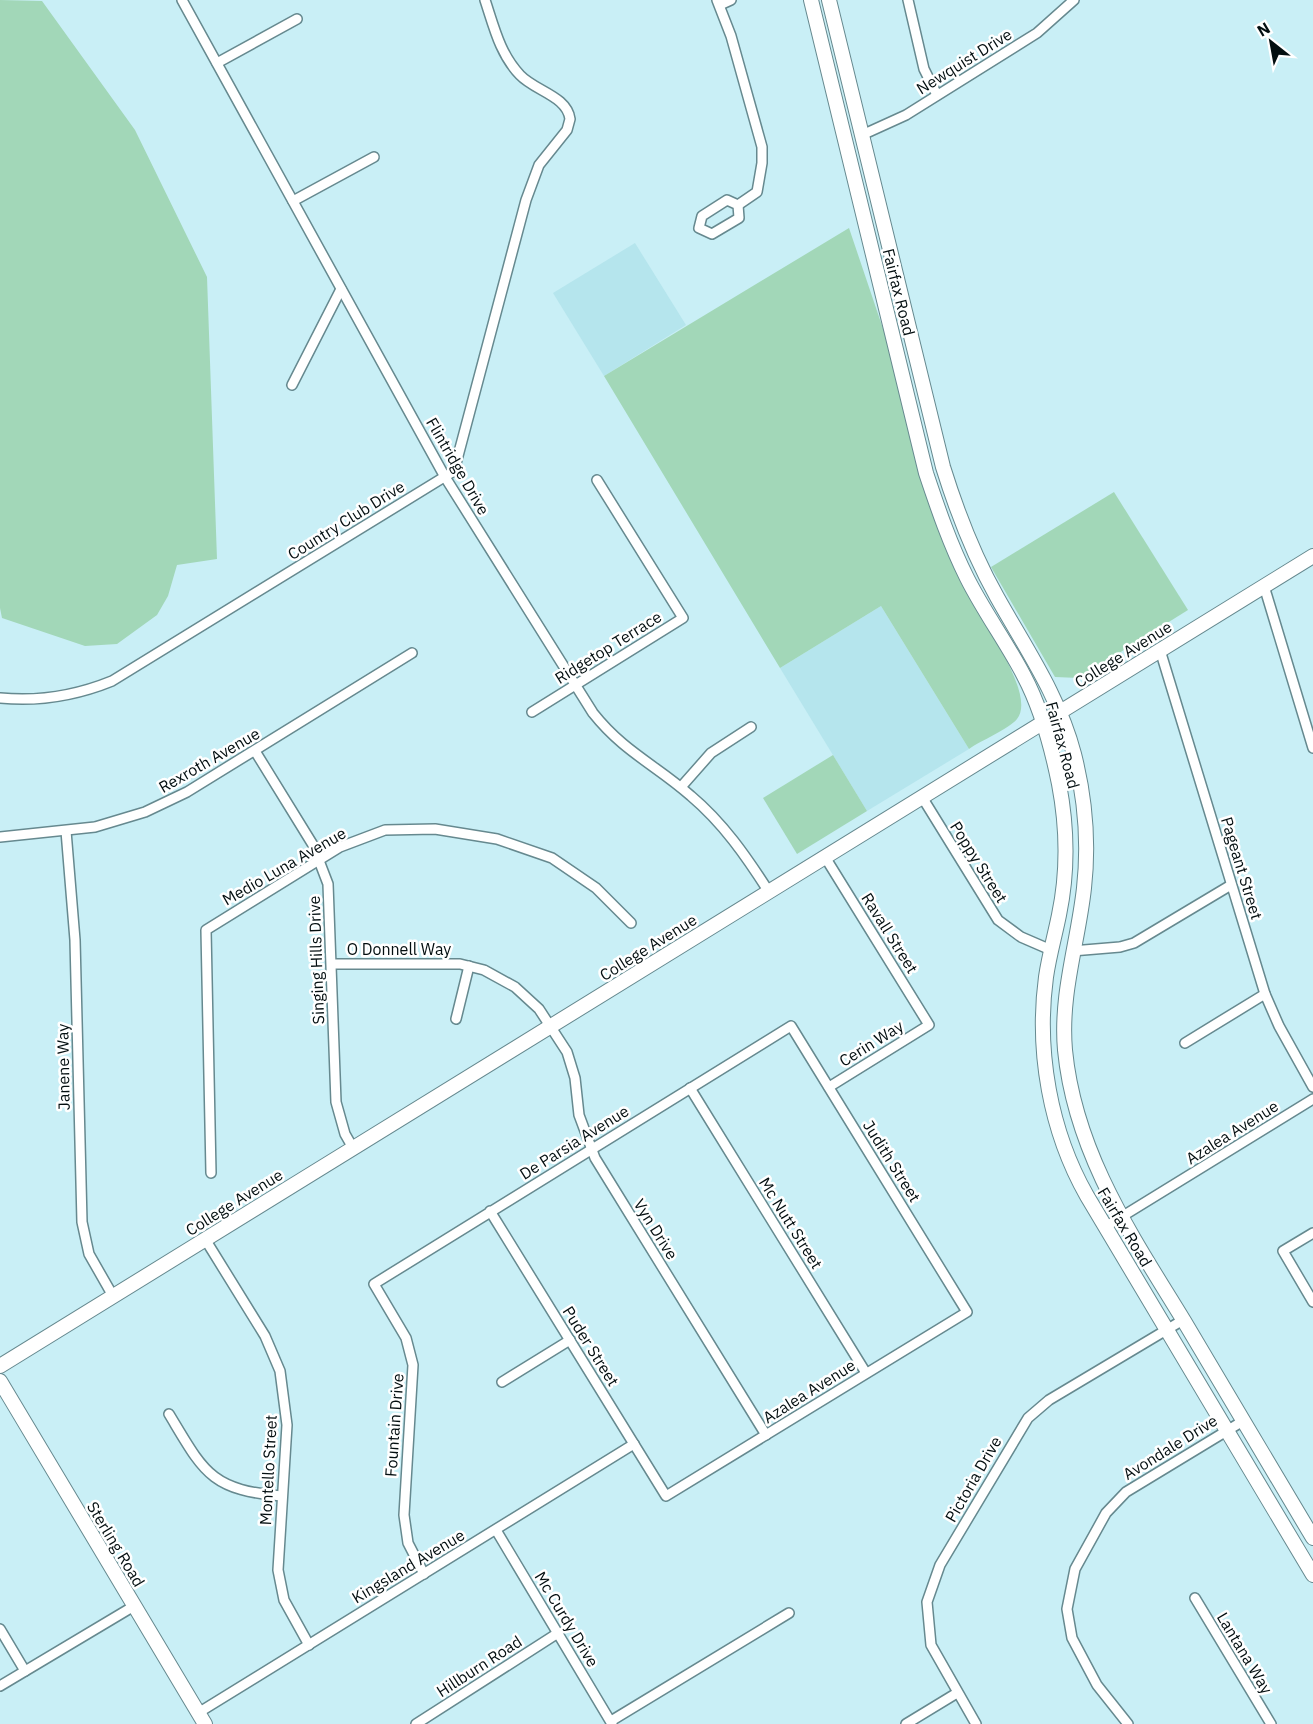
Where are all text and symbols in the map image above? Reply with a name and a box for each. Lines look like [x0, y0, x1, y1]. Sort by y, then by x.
north arrow [1241, 12, 1301, 72]
text: N [1253, 18, 1273, 41]
street label: Newquist Drive [913, 24, 1016, 98]
street label: Fairfax Road [879, 246, 919, 338]
street label: Flintridge Drive [422, 414, 494, 518]
street label: Country Club Drive [284, 476, 408, 564]
street label: Ridgetop Terrace [551, 606, 665, 688]
street label: College Avenue [1071, 616, 1175, 692]
street label: Fairfax Road [1042, 699, 1084, 791]
street label: Rexroth Avenue [155, 723, 263, 797]
street label: Pageant Street [1217, 814, 1267, 922]
street label: Poppy Street [946, 817, 1012, 907]
street label: Medio Luna Avenue [219, 822, 350, 910]
street label: Ravall Street [857, 889, 923, 977]
street label: Singing Hills Drive [304, 895, 328, 1025]
street label: College Avenue [596, 909, 700, 985]
street label: O Donnell Way [347, 939, 451, 959]
street label: Cerin Way [835, 1015, 907, 1071]
street label: Janene Way [52, 1023, 74, 1111]
street label: Azalea Avenue [1182, 1096, 1282, 1168]
street label: De Parsia Avenue [516, 1100, 632, 1184]
street label: Judith Street [859, 1116, 925, 1206]
street label: College Avenue [182, 1164, 286, 1240]
street label: Mc Nutt Street [755, 1174, 827, 1272]
street label: Fairfax Road [1093, 1184, 1157, 1270]
street label: Vyn Drive [630, 1195, 682, 1263]
street label: Puder Street [559, 1302, 623, 1390]
street label: Azalea Avenue [759, 1355, 859, 1427]
street label: Fountain Drive [380, 1372, 408, 1477]
street label: Avondale Drive [1119, 1410, 1221, 1484]
street label: Montello Street [255, 1414, 281, 1526]
street label: Pictoria Drive [940, 1432, 1006, 1525]
street label: Sterling Road [83, 1498, 149, 1590]
street label: Kingsland Avenue [348, 1524, 468, 1608]
street label: Mc Curdy Drive [531, 1568, 603, 1671]
street label: Lantana Way [1213, 1609, 1277, 1697]
street label: Hillburn Road [433, 1631, 525, 1701]

